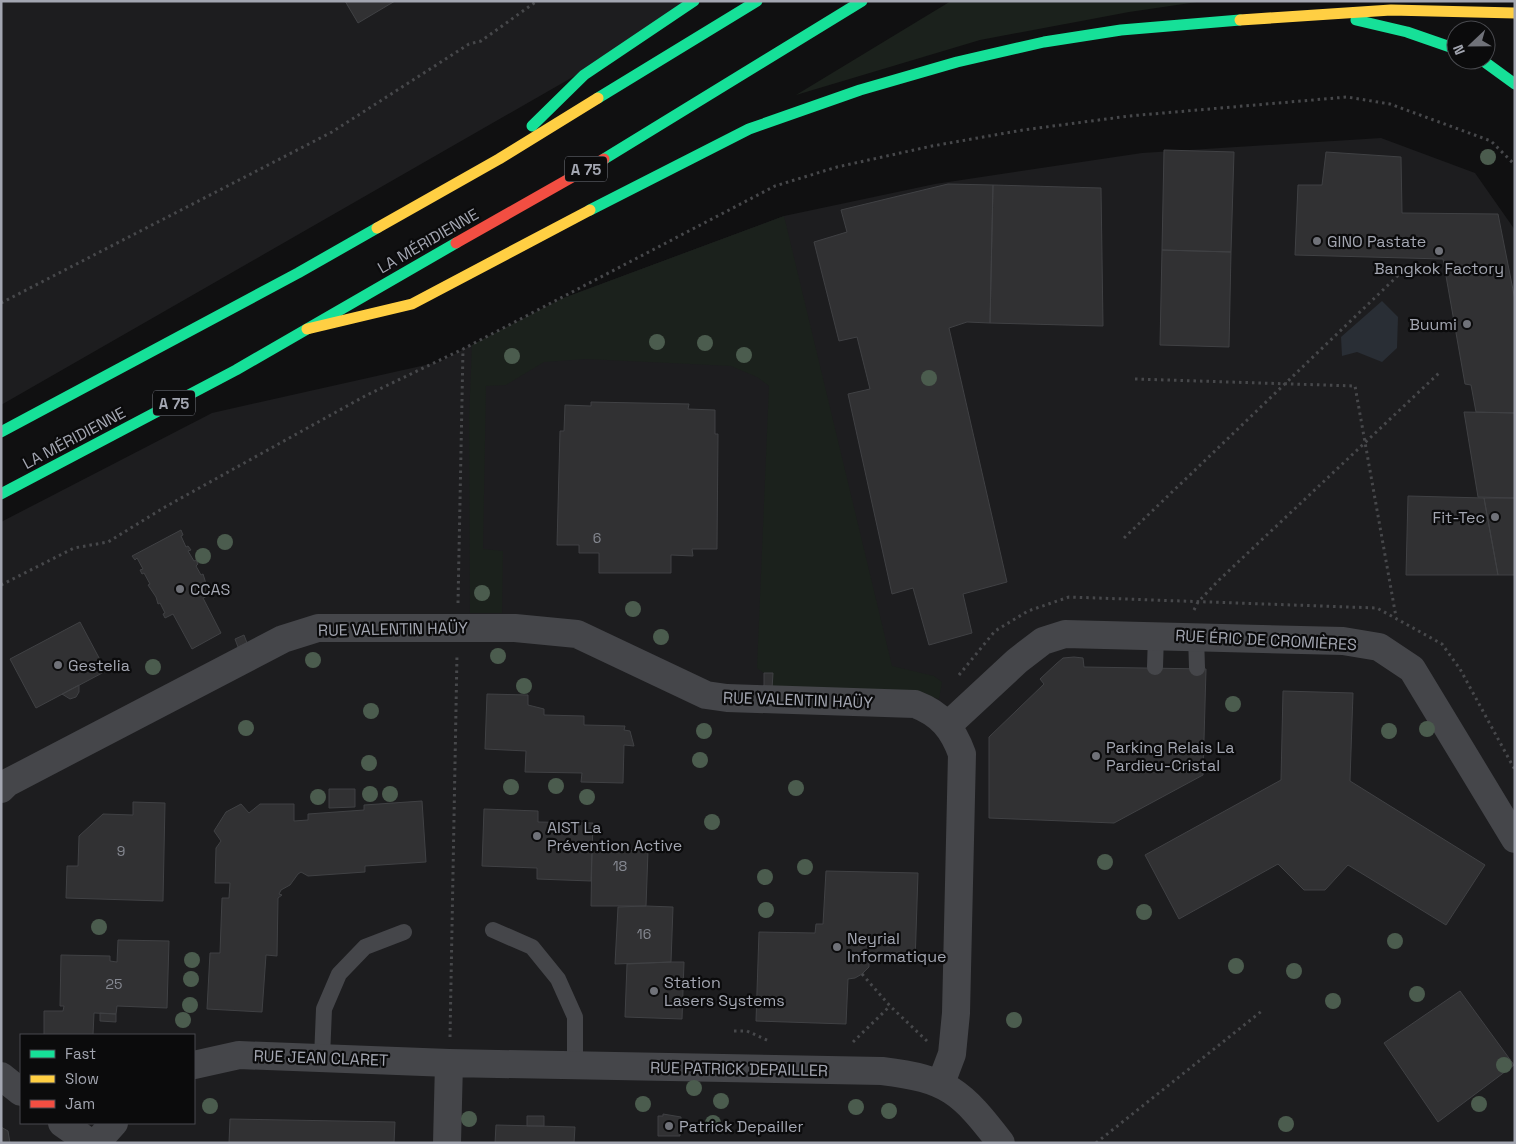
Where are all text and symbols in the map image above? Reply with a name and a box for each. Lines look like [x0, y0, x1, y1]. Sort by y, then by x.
north arrow [1446, 20, 1496, 70]
text: N [1449, 42, 1469, 58]
road number: A 75 [565, 156, 607, 182]
street label: LA MÉRIDIENNE [374, 204, 482, 278]
place label: GINO Pastate [1327, 231, 1426, 252]
marker: GINO Pastate [1311, 235, 1323, 247]
marker: Bangkok Factory [1433, 245, 1445, 257]
place label: Bangkok Factory [1374, 258, 1504, 279]
place label: Buumi [1409, 314, 1457, 335]
marker: Buumi [1461, 318, 1473, 330]
road number: A 75 [153, 390, 195, 416]
street label: LA MÉRIDIENNE [19, 402, 129, 474]
place label: Fit-Tec [1433, 507, 1485, 528]
marker: Fit-Tec [1489, 511, 1501, 523]
house number: 6 [593, 529, 601, 547]
place label: CCAS [190, 579, 230, 600]
marker: CCAS [174, 583, 186, 595]
street label: RUE VALENTIN HAÜY [318, 617, 468, 641]
street label: RUE ÉRIC DE CROMIÈRES [1175, 625, 1357, 655]
place label: Gestelia [68, 655, 130, 676]
marker: Gestelia [52, 659, 64, 671]
street label: RUE VALENTIN HAÜY [723, 687, 874, 713]
place label: Parking Relais La Pardieu-Cristal [1106, 737, 1234, 776]
marker: Parking Relais La Pardieu-Cristal [1090, 750, 1102, 762]
place label: AIST La Prévention Active [547, 817, 682, 856]
marker: AIST La Prévention Active [531, 830, 543, 842]
house number: 9 [117, 842, 125, 860]
house number: 18 [613, 857, 628, 875]
house number: 16 [637, 925, 651, 943]
place label: Neyrial Informatique [847, 928, 946, 967]
marker: Neyrial Informatique [831, 941, 843, 953]
place label: Station Lasers Systems [664, 972, 785, 1011]
house number: 25 [106, 975, 122, 993]
marker: Station Lasers Systems [648, 985, 660, 997]
legend [20, 1034, 195, 1124]
text: Fast [65, 1044, 96, 1063]
street label: RUE JEAN CLARET [253, 1045, 389, 1071]
street label: RUE PATRICK DEPAILLER [650, 1057, 828, 1081]
text: Slow [65, 1069, 99, 1088]
text: Jam [65, 1094, 95, 1113]
place label: Patrick Depailler [679, 1116, 804, 1137]
marker: Patrick Depailler [663, 1120, 675, 1132]

